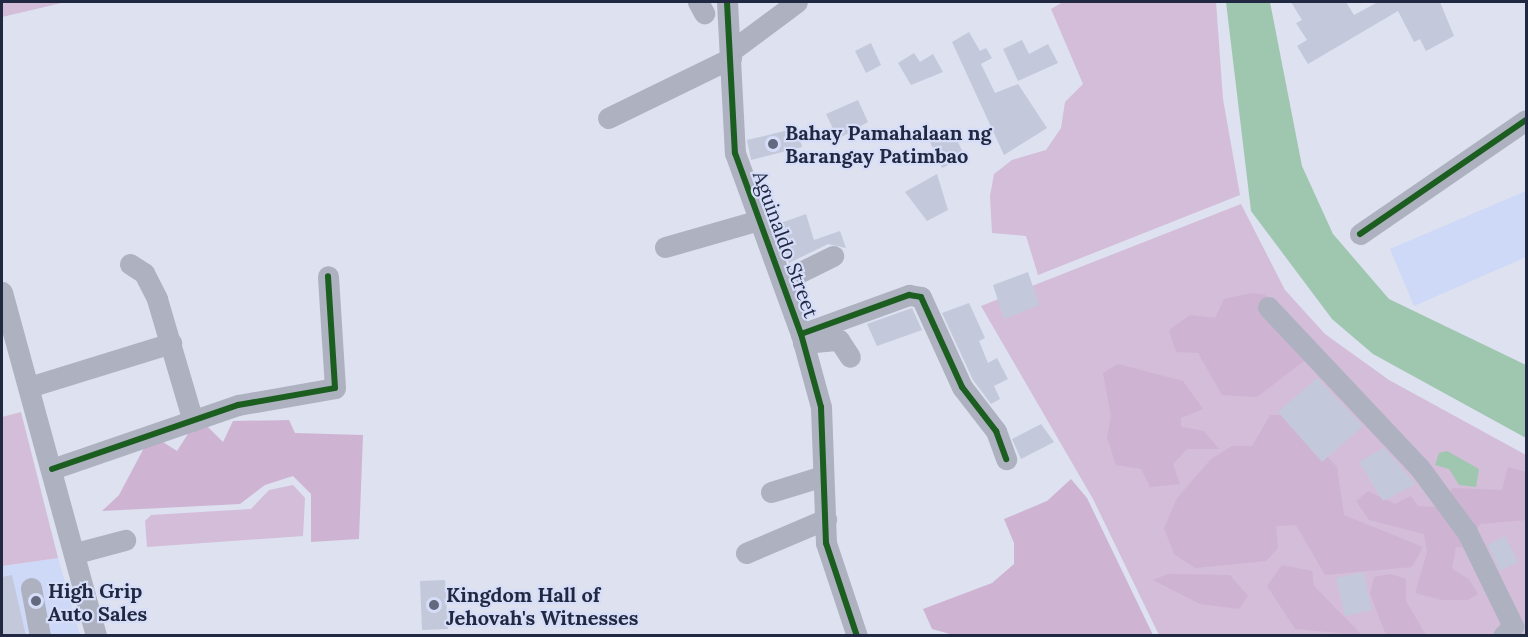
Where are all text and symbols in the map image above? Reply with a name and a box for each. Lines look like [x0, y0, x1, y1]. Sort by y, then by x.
place label: Bahay Pamahalaan ng Barangay Patimbao [785, 120, 992, 167]
marker: Bahay Pamahalaan ng Barangay Patimbao [766, 137, 780, 151]
street label: Aguinaldo Street [748, 167, 824, 321]
place label: High Grip Auto Sales [48, 578, 147, 625]
place label: Kingdom Hall of Jehovah's Witnesses [446, 582, 638, 629]
marker: High Grip Auto Sales [29, 594, 43, 608]
marker: Kingdom Hall of Jehovah's Witnesses [427, 598, 441, 612]

